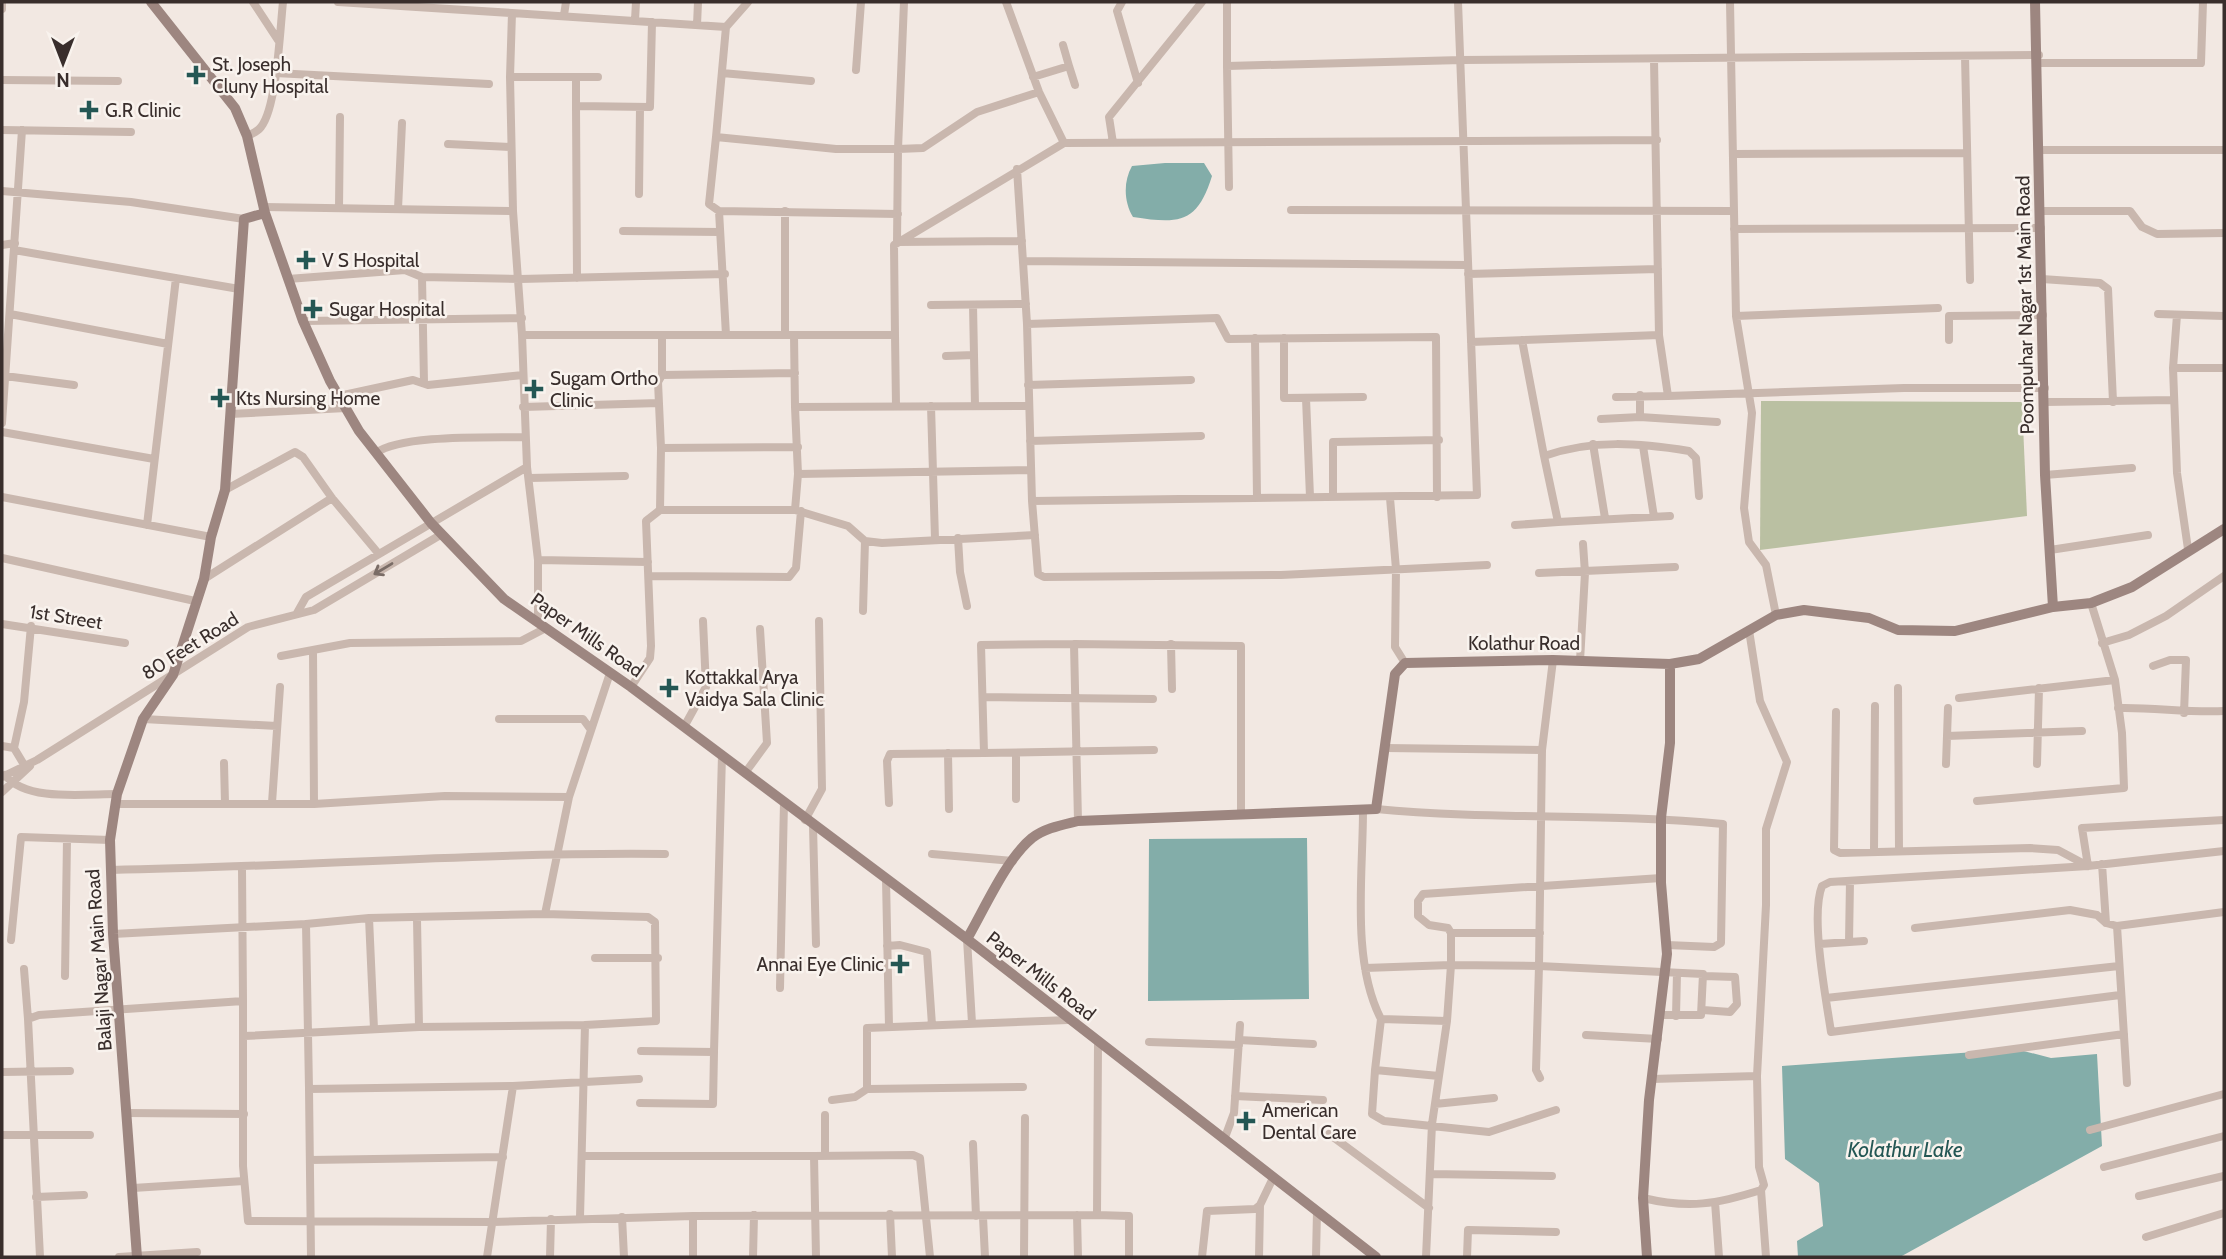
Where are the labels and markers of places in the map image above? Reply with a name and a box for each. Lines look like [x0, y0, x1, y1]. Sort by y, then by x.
place label: St. Joseph Cluny Hospital [212, 53, 329, 98]
marker: St. Joseph Cluny Hospital [186, 65, 206, 85]
place label: G.R Clinic [105, 99, 181, 122]
marker: G.R Clinic [79, 100, 99, 120]
place label: V S Hospital [322, 249, 420, 272]
marker: V S Hospital [296, 250, 316, 270]
place label: Sugar Hospital [329, 298, 445, 321]
marker: Sugar Hospital [303, 299, 323, 319]
place label: Sugam Ortho Clinic [550, 367, 658, 412]
marker: Sugam Ortho Clinic [524, 379, 544, 399]
place label: Kts Nursing Home [236, 387, 380, 410]
marker: Kts Nursing Home [210, 388, 230, 408]
place label: Kottakkal Arya Vaidya Sala Clinic [685, 666, 824, 711]
marker: Kottakkal Arya Vaidya Sala Clinic [659, 678, 679, 698]
place label: Annai Eye Clinic [757, 953, 884, 976]
marker: Annai Eye Clinic [890, 954, 910, 974]
place label: American Dental Care [1262, 1099, 1357, 1144]
marker: American Dental Care [1236, 1111, 1256, 1131]

